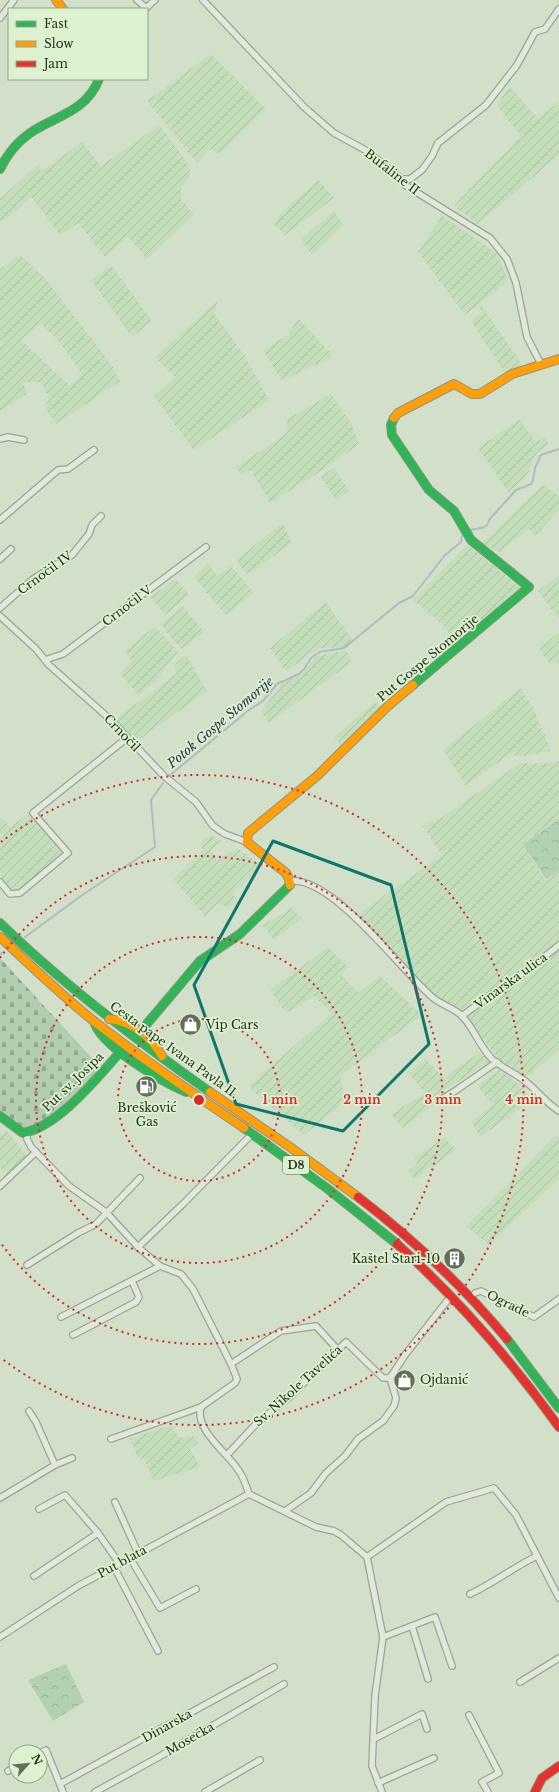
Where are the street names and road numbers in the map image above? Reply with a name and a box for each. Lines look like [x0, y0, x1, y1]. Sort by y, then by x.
street label: Bufaline II [362, 146, 423, 198]
street label: Crnočil IV [15, 547, 75, 597]
street label: Crnočil V [99, 582, 155, 629]
street label: Put Gospe Stomorije [374, 611, 481, 704]
street label: Crnočil [101, 711, 144, 754]
street label: Vinarska ulica [471, 949, 550, 1013]
street label: Cesta pape Ivana Pavla II. [107, 998, 241, 1101]
street label: Put sv. Josipa [39, 1048, 107, 1115]
road number: D8 [283, 1156, 309, 1174]
street label: Ograde [484, 1287, 532, 1320]
street label: Sv. Nikole Tavelića [250, 1342, 345, 1429]
street label: Put blata [95, 1542, 149, 1581]
street label: Dinarska [139, 1706, 195, 1745]
street label: Mosećka [163, 1719, 217, 1758]

